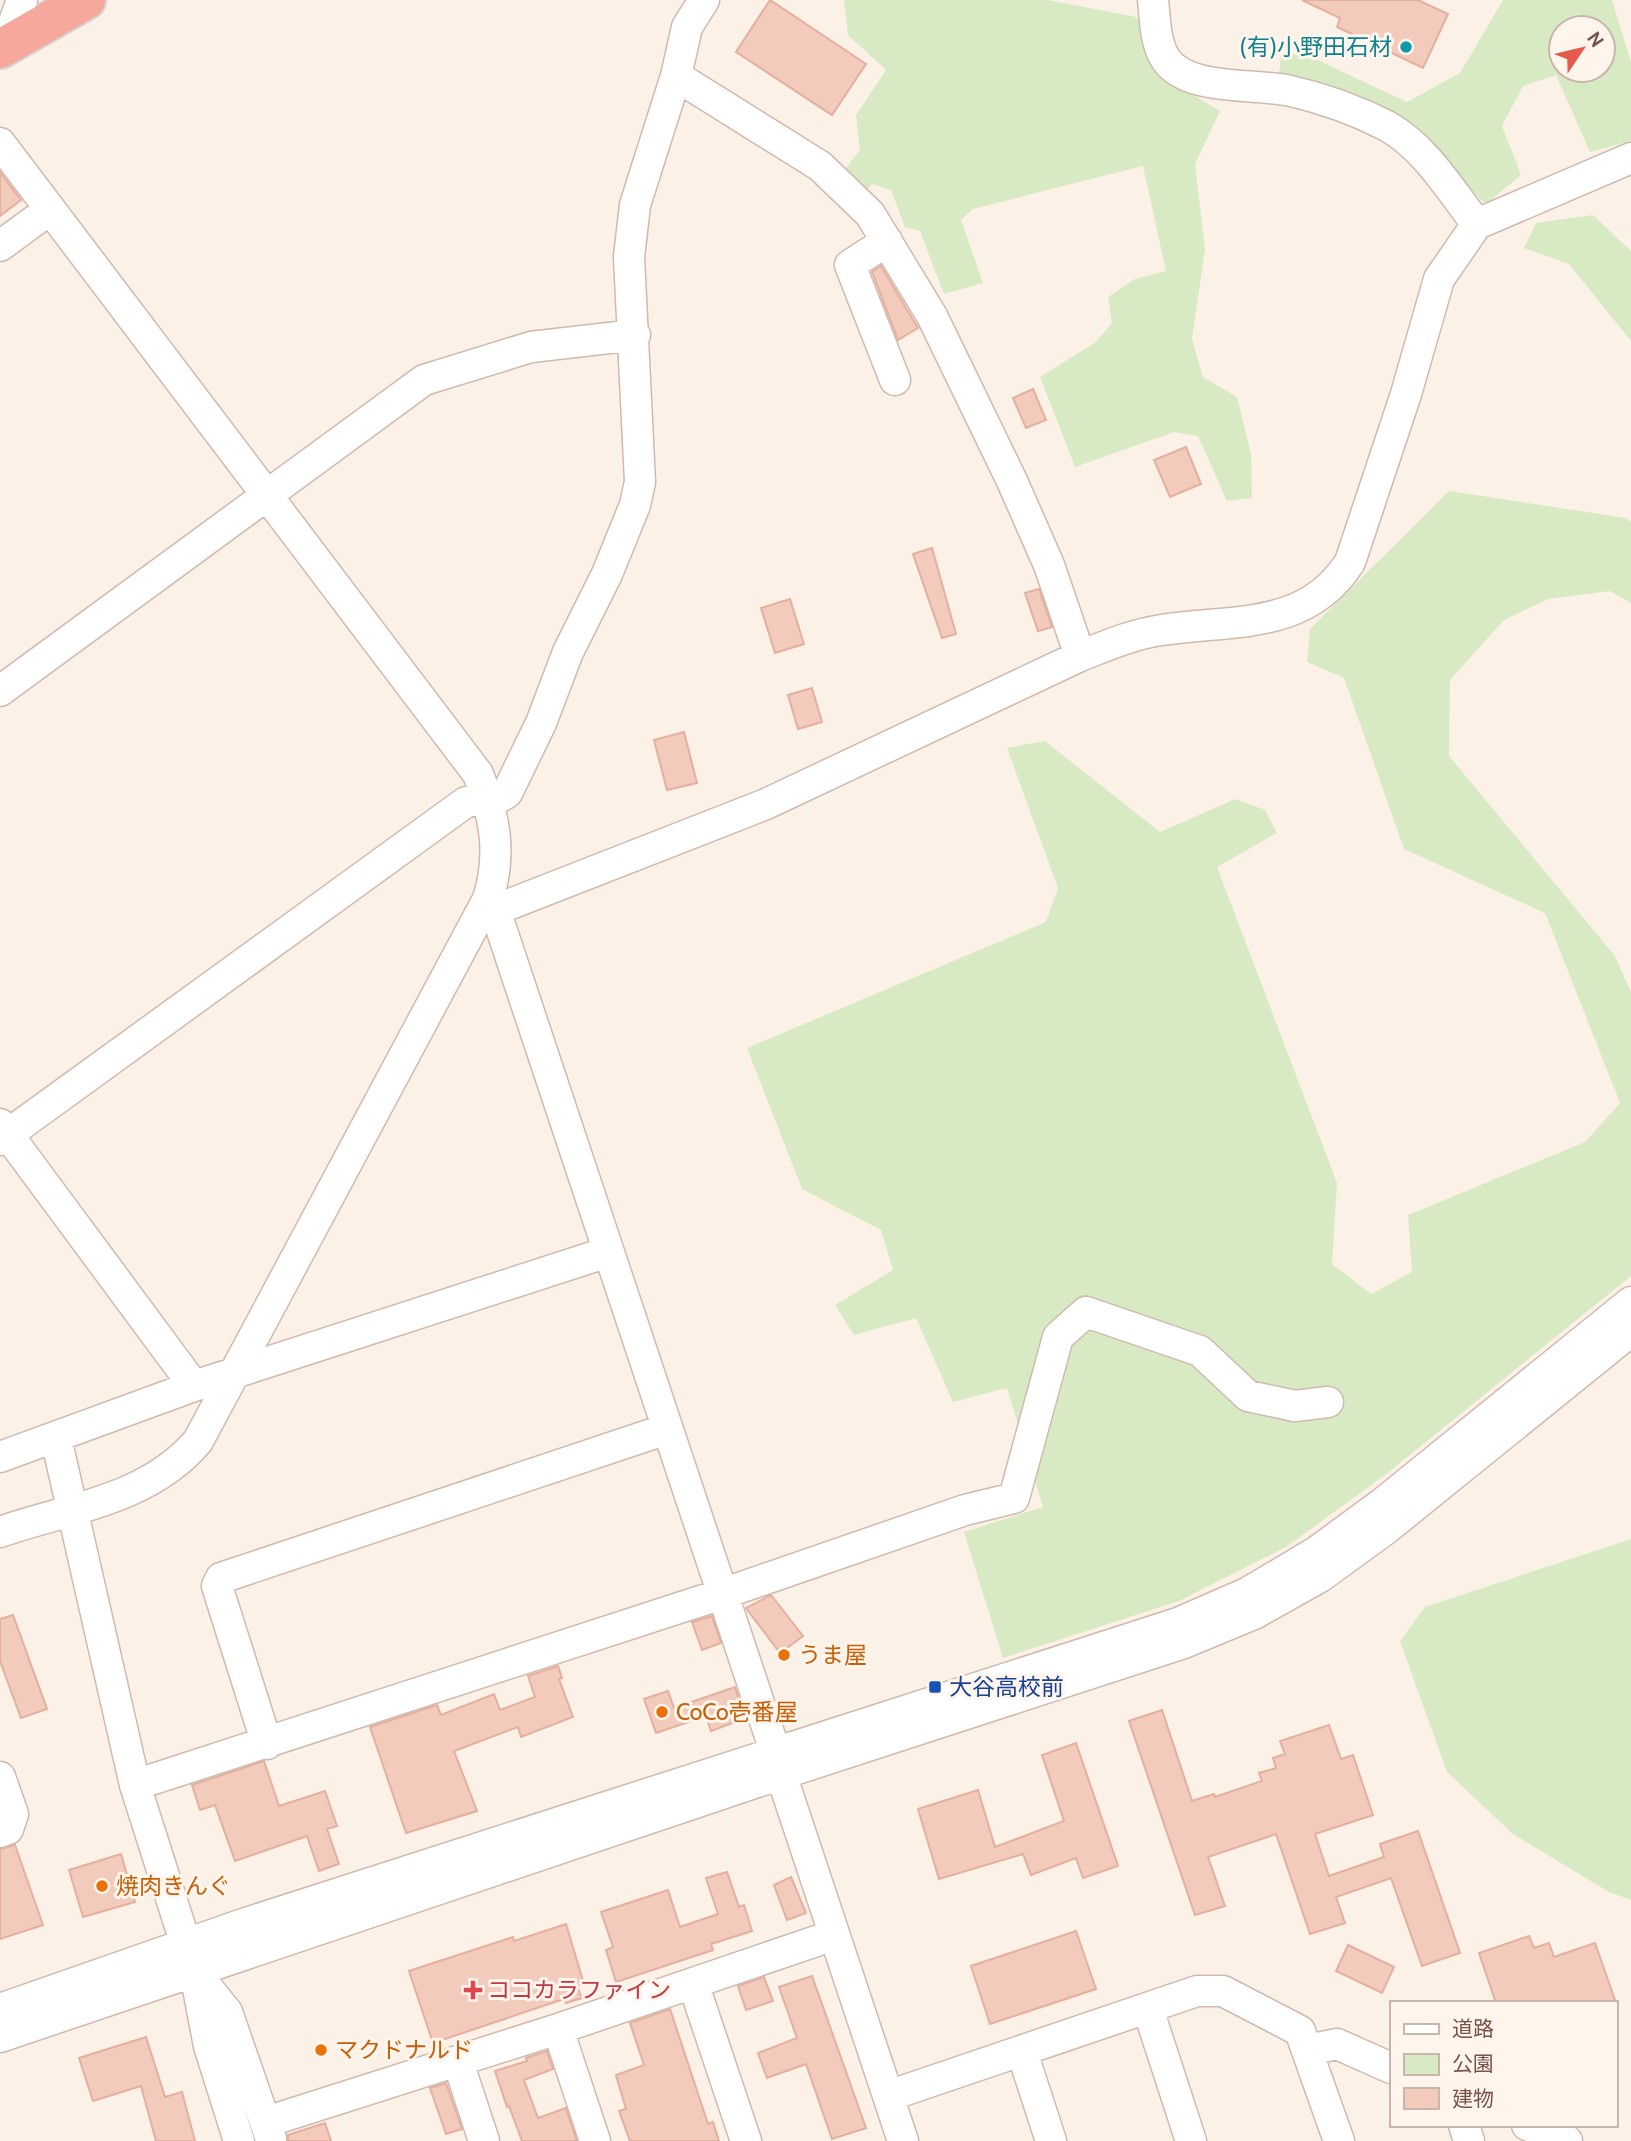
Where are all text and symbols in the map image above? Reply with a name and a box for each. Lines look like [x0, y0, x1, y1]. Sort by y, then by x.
north arrow [1547, 14, 1617, 84]
text: N [1582, 27, 1609, 52]
place label: (有)小野田石材 [1240, 33, 1392, 61]
marker: (有)小野田石材 [1398, 39, 1414, 55]
place label: うま屋 [798, 1641, 867, 1669]
marker: うま屋 [776, 1647, 792, 1663]
place label: 大谷高校前 [949, 1673, 1064, 1701]
marker: 大谷高校前 [927, 1679, 943, 1695]
place label: CoCo壱番屋 [676, 1698, 798, 1726]
marker: CoCo壱番屋 [654, 1704, 670, 1720]
place label: 焼肉きんぐ [116, 1872, 231, 1900]
marker: 焼肉きんぐ [94, 1878, 110, 1894]
place label: ココカラファイン [487, 1976, 671, 2004]
marker: ココカラファイン [465, 1982, 481, 1998]
legend [1390, 2001, 1617, 2127]
text: 道路 [1452, 2016, 1494, 2041]
place label: マクドナルド [335, 2036, 473, 2064]
marker: マクドナルド [313, 2042, 329, 2058]
text: 公園 [1452, 2051, 1494, 2076]
text: 建物 [1452, 2086, 1494, 2111]

